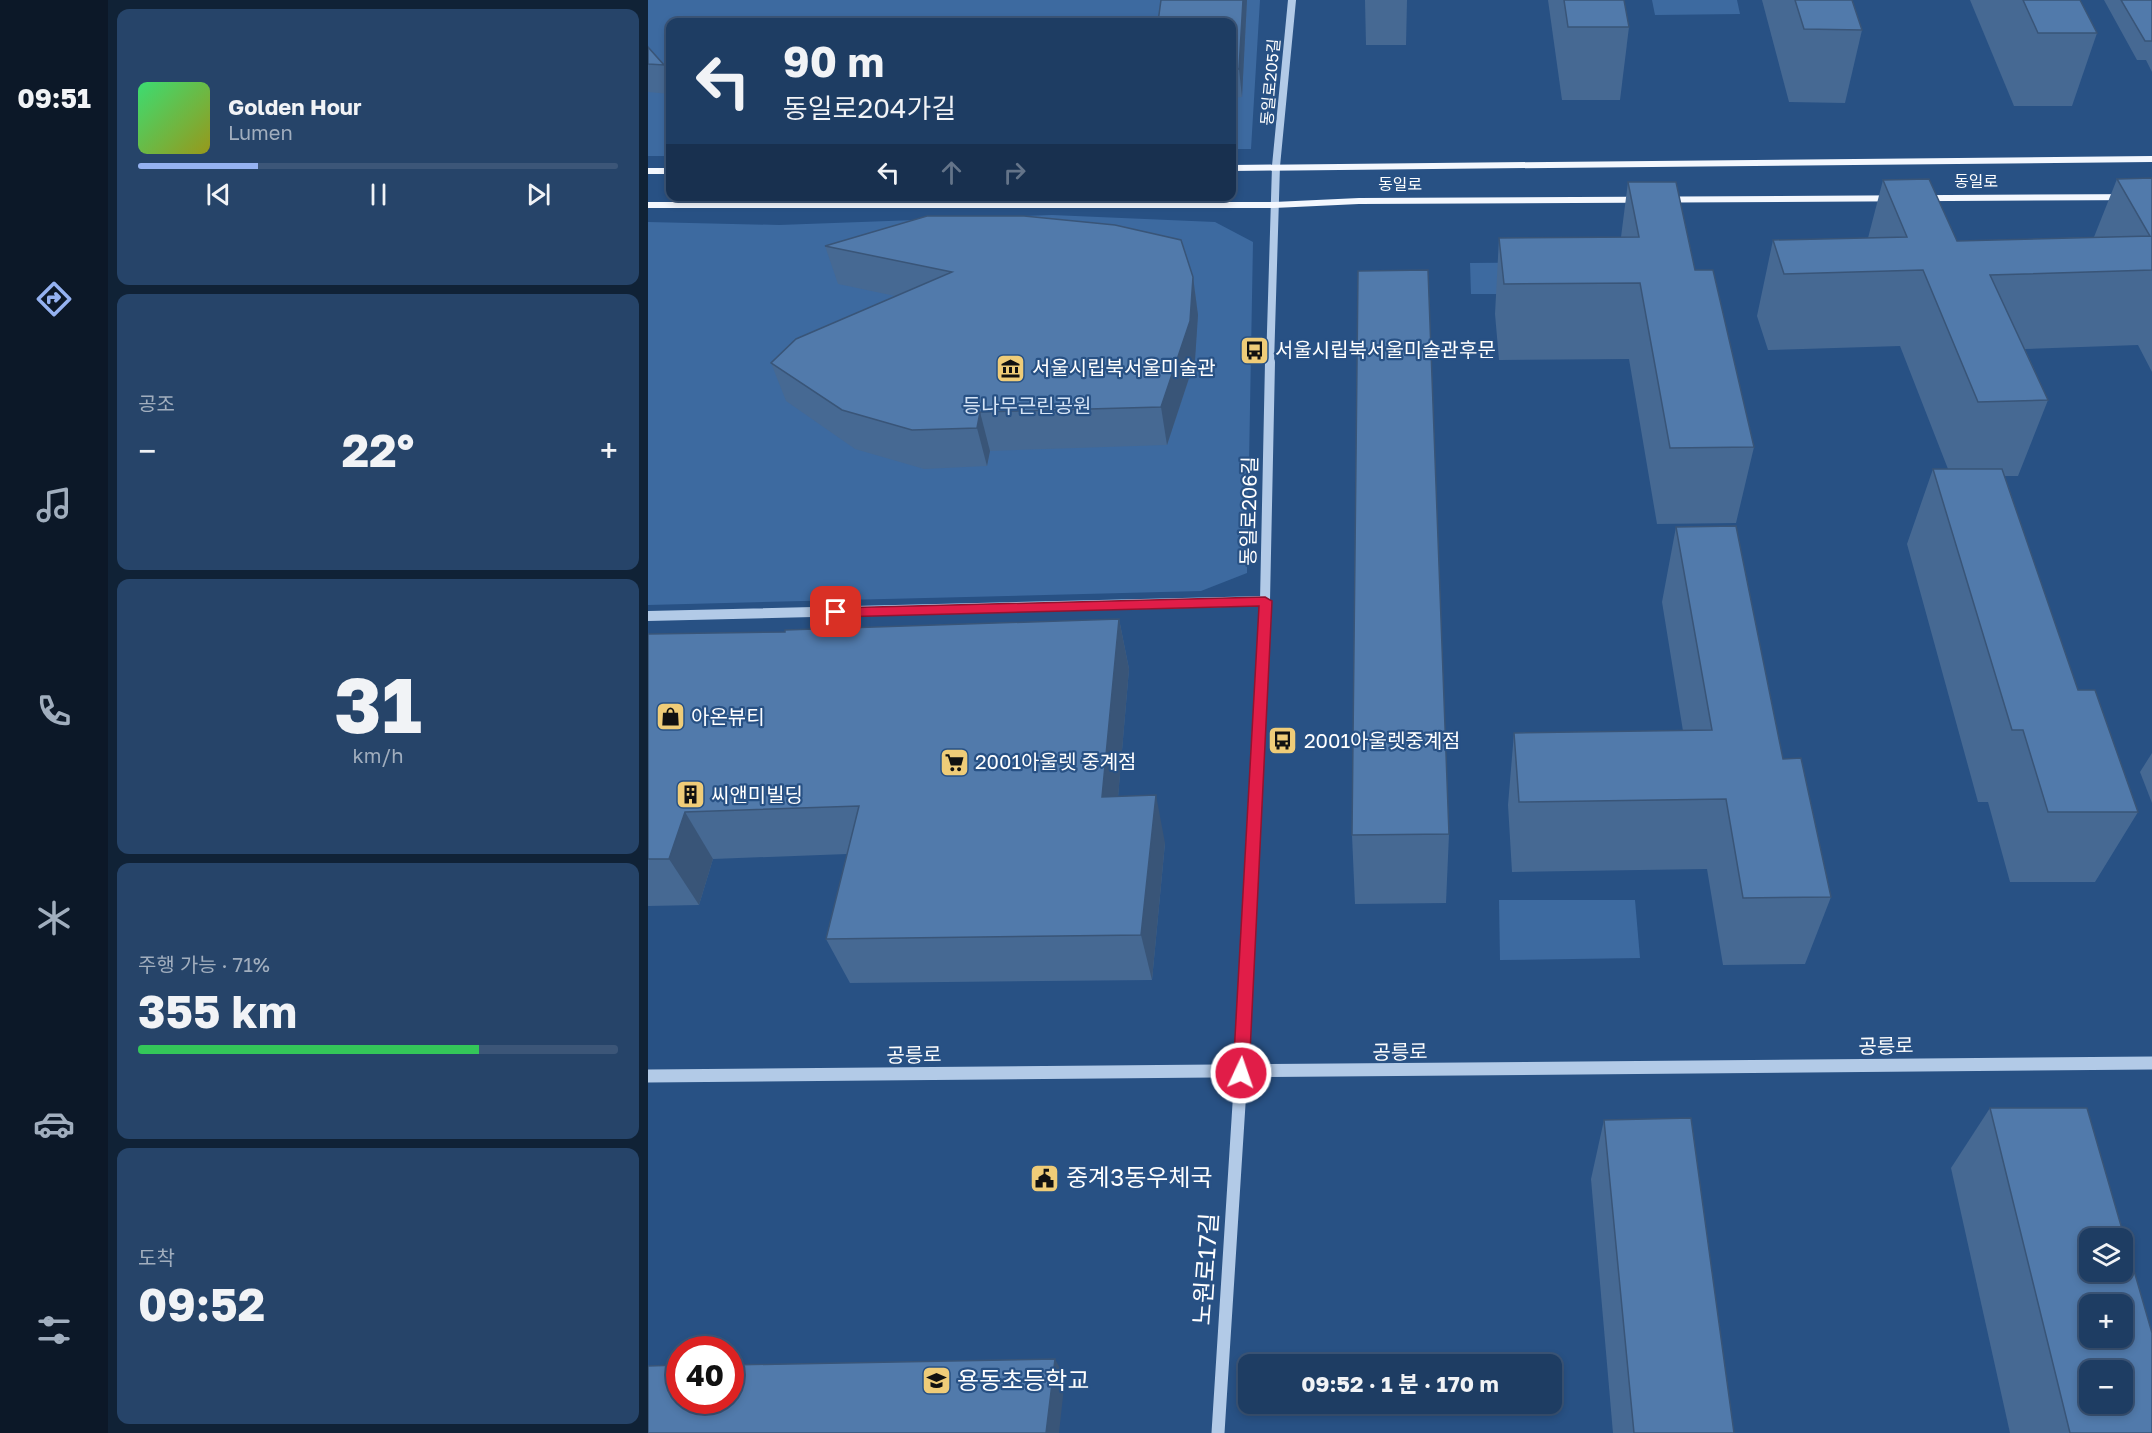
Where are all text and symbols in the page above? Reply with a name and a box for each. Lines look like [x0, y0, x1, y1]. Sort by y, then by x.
text: 90 m [783, 36, 884, 86]
street label: 동일로205길 [1256, 38, 1284, 126]
icon: left [684, 42, 762, 120]
text: 09:51 [17, 82, 91, 114]
text: 동일로204가길 [783, 92, 956, 124]
text: Golden Hour [228, 93, 362, 120]
text: Lumen [228, 120, 293, 144]
icon: left [872, 156, 905, 189]
icon: ahead [935, 156, 968, 189]
icon: right [998, 156, 1031, 189]
street label: 동일로 [1954, 171, 1998, 191]
street label: 동일로 [1378, 174, 1422, 194]
icon: previous [202, 178, 235, 211]
icon: pause [362, 178, 395, 211]
icon: next [522, 178, 555, 211]
icon: directions [33, 278, 75, 320]
bus stop icon: 서울시립북서울미술관후문 [1238, 334, 1270, 366]
place label: 서울시립북서울미술관후문 [1275, 337, 1496, 361]
museum icon: 서울시립북서울미술관 [995, 352, 1027, 384]
place label: 서울시립북서울미술관 [1032, 355, 1216, 379]
text: 공조 [138, 391, 175, 415]
park label: 등나무근린공원 [963, 393, 1091, 417]
text: 22° [342, 423, 414, 477]
text: − [138, 431, 156, 470]
text: + [600, 431, 618, 470]
street label: 동일로206길 [1235, 456, 1261, 566]
icon: music [33, 484, 75, 526]
pin [810, 586, 861, 637]
icon: arrive [819, 595, 852, 628]
text: 31 [334, 657, 422, 750]
icon: phone [33, 690, 75, 732]
shop icon: 아온뷰티 [654, 701, 686, 733]
place label: 아온뷰티 [691, 704, 765, 728]
bus stop icon: 2001아울렛중계점 [1267, 725, 1299, 757]
place label: 2001아울렛중계점 [1304, 728, 1461, 752]
text: km/h [353, 743, 403, 767]
supermarket icon: 2001아울렛 중계점 [938, 746, 970, 778]
place label: 2001아울렛 중계점 [975, 749, 1137, 773]
building icon: 씨앤미빌딩 [674, 779, 706, 811]
place label: 씨앤미빌딩 [711, 782, 803, 806]
icon: climate [33, 897, 75, 939]
text: 주행 가능 · 71% [138, 952, 270, 976]
text: 355 km [138, 984, 297, 1038]
street label: 공릉로 [1858, 1033, 1914, 1057]
street label: 공릉로 [1372, 1039, 1428, 1063]
position arrow [1209, 1041, 1273, 1105]
street label: 공릉로 [886, 1042, 942, 1066]
icon: car [33, 1103, 75, 1145]
public building icon: 중계3동우체국 [1029, 1162, 1061, 1194]
place label: 중계3동우체국 [1066, 1162, 1213, 1191]
street label: 노원로17길 [1186, 1212, 1223, 1326]
map controls [2079, 1228, 2133, 1414]
button: layers [2079, 1228, 2133, 1282]
text: 도착 [138, 1245, 175, 1269]
text: 09:52 [138, 1277, 265, 1331]
button: + [2079, 1294, 2133, 1348]
icon: filters [33, 1309, 75, 1351]
speed limit sign: 40 [666, 1336, 744, 1414]
button: − [2079, 1360, 2133, 1414]
school or university icon: 용동초등학교 [920, 1365, 952, 1397]
place label: 용동초등학교 [957, 1365, 1089, 1394]
text: 09:52 · 1 분 · 170 m [1301, 1370, 1499, 1397]

